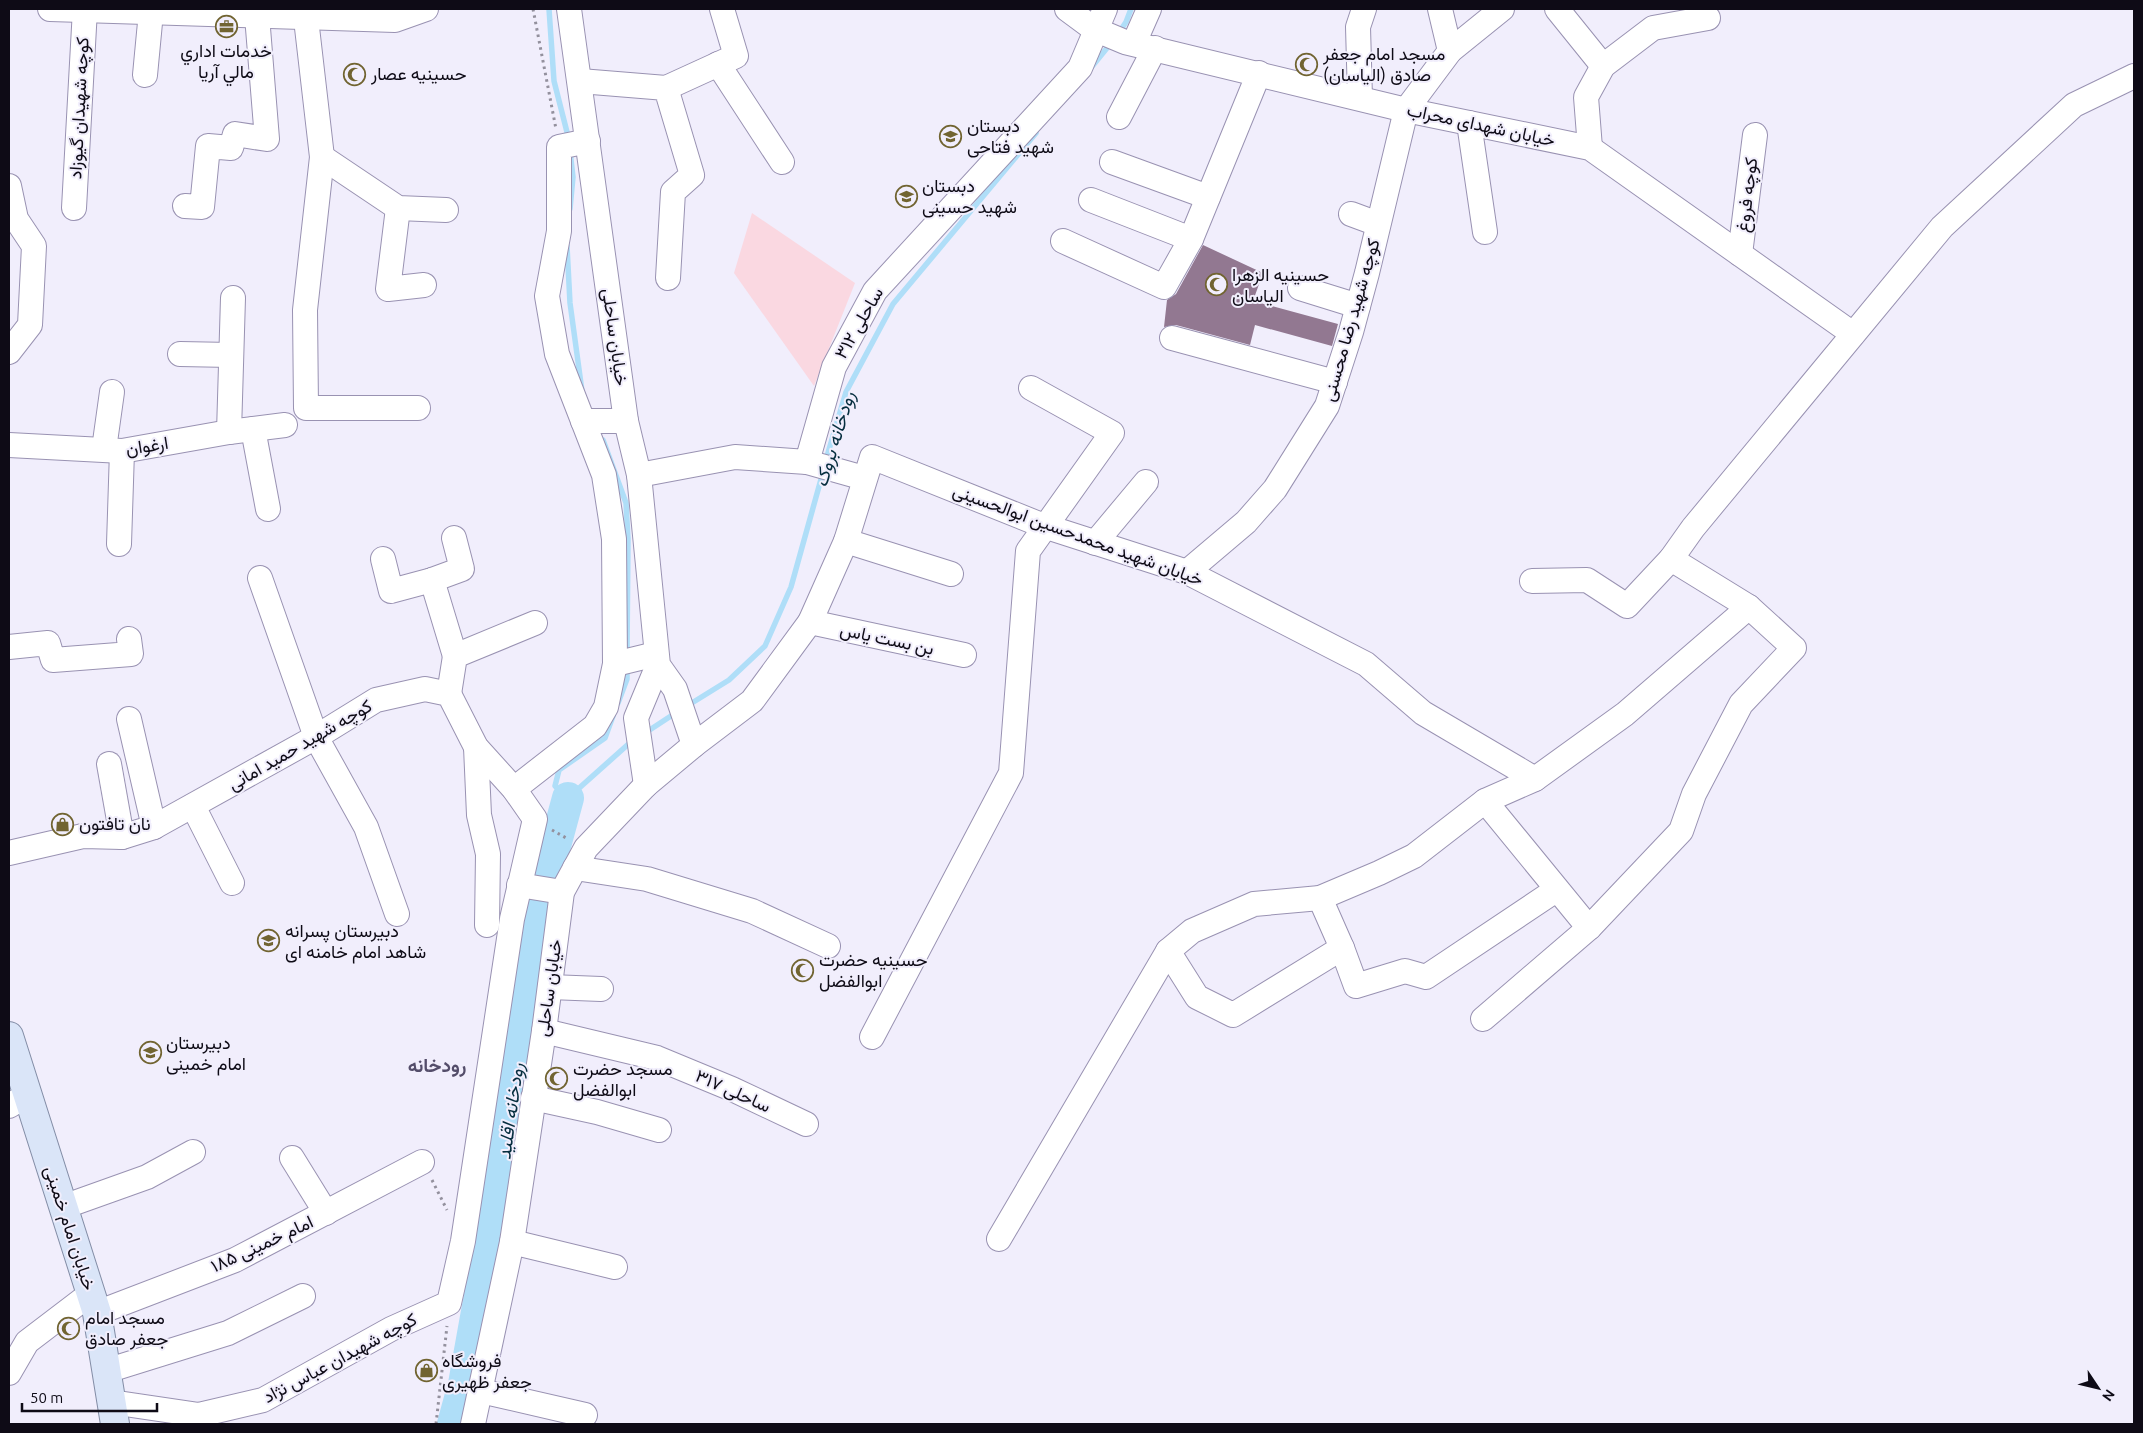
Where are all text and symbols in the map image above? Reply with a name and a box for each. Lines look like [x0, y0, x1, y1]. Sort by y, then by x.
office icon: خدمات اداري مالي آريا [214, 14, 238, 38]
street label: کوچه شهیدان گیوزاد [64, 36, 95, 180]
place label: خدمات اداري مالي آريا [180, 40, 272, 87]
place label: مسجد امام جعفر صادق (الیاسان) [1322, 43, 1445, 85]
mosque icon: مسجد امام جعفر صادق (الیاسان) [1295, 52, 1319, 76]
mosque icon: حسینیه عصار [343, 62, 367, 86]
place label: حسینیه عصار [370, 63, 467, 85]
street label: خیابان شهدای محراب [1405, 99, 1557, 151]
place label: دبستان شهید فتاحی [967, 115, 1054, 158]
school or university icon: دبستان شهید فتاحی [939, 124, 963, 148]
street label: کوچه فروغ [1731, 156, 1764, 234]
place label: دبستان شهید حسینی [922, 175, 1017, 218]
school or university icon: دبستان شهید حسینی [894, 184, 918, 208]
street label: کوچه شهید رضا محسنی [1317, 236, 1386, 404]
place label: حسینیه الزهرا الیاسان [1232, 264, 1329, 306]
mosque icon: حسینیه الزهرا الیاسان [1204, 273, 1228, 297]
street label: ساحلی ۳۱۲ [830, 283, 888, 363]
street label: خیابان ساحلی [597, 287, 633, 387]
water label: رودخانه بروک [809, 388, 860, 490]
street label: ارغوان [124, 432, 170, 460]
street label: خیابان شهید محمدحسین ابوالحسینی [950, 479, 1206, 591]
street label: بن بست یاس [838, 618, 936, 660]
street label: کوچه شهید حمید امانی [224, 695, 376, 796]
shop icon: نان تافتون [51, 812, 75, 836]
place label: نان تافتون [79, 813, 151, 835]
place label: دبیرستان پسرانه شاهد امام خامنه ای [285, 920, 426, 964]
school or university icon: دبیرستان پسرانه شاهد امام خامنه ای [257, 929, 281, 953]
street label: خیابان ساحلی [531, 938, 567, 1038]
place label: حسینیه حضرت ابوالفضل [819, 949, 928, 992]
mosque icon: حسینیه حضرت ابوالفضل [791, 958, 815, 982]
place label: دبیرستان امام خمینی [166, 1032, 246, 1076]
school or university icon: دبیرستان امام خمینی [138, 1041, 162, 1065]
district label: رودخانه [408, 1054, 466, 1078]
place label: مسجد حضرت ابوالفضل [573, 1058, 673, 1101]
water label: رودخانه اقلید [492, 1061, 529, 1161]
street label: ساحلی ۳۱۷ [692, 1065, 774, 1117]
mosque icon: مسجد حضرت ابوالفضل [545, 1067, 569, 1091]
street label: خیابان امام خمینی [39, 1163, 100, 1293]
street label: امام خمینی ۱۸۵ [207, 1211, 317, 1278]
place label: مسجد امام جعفر صادق [85, 1307, 168, 1350]
street label: کوچه شهیدان عباس نژاد [259, 1308, 421, 1409]
mosque icon: مسجد امام جعفر صادق [57, 1316, 81, 1340]
place label: فروشگاه جعفر ظهیری [442, 1350, 532, 1393]
shop icon: فروشگاه جعفر ظهیری [414, 1359, 438, 1383]
north arrow [2073, 1363, 2123, 1413]
scale bar [22, 1380, 158, 1412]
text: N [2099, 1387, 2118, 1404]
text: 50 m [30, 1389, 63, 1406]

